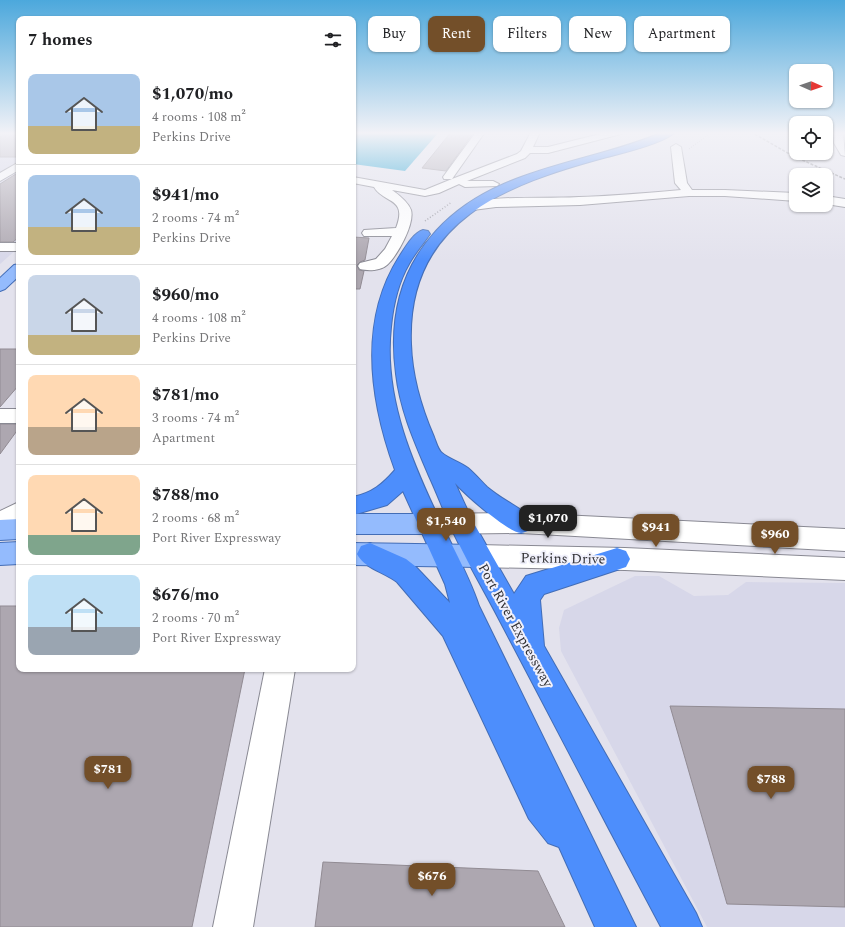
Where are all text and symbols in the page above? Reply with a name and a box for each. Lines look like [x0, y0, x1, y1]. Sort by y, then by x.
chip: Buy [368, 16, 420, 52]
chip: Rent [428, 16, 485, 52]
chip: Filters [493, 16, 561, 52]
chip: New [569, 16, 626, 52]
chip: Apartment [634, 16, 730, 52]
text: 7 homes [28, 27, 93, 53]
icon: filters [322, 29, 344, 51]
north arrow [789, 64, 833, 108]
map controls [789, 64, 833, 212]
text: $1,070/mo [152, 81, 233, 107]
icon: home [60, 90, 108, 138]
text: 4 rooms · 108 m² [152, 107, 246, 127]
button: locate [789, 116, 833, 160]
text: Perkins Drive [152, 127, 231, 147]
button: layers [789, 168, 833, 212]
text: $941/mo [152, 182, 219, 208]
icon: home [60, 191, 108, 239]
text: 2 rooms · 74 m² [152, 208, 239, 228]
text: Perkins Drive [152, 228, 231, 248]
text: $960/mo [152, 282, 219, 308]
icon: home [60, 291, 108, 339]
text: 4 rooms · 108 m² [152, 308, 246, 328]
text: Perkins Drive [152, 328, 231, 348]
text: $781/mo [152, 382, 219, 408]
icon: home [60, 391, 108, 439]
text: 3 rooms · 74 m² [152, 408, 239, 428]
text: Apartment [152, 428, 215, 448]
text: $788/mo [152, 482, 219, 508]
icon: home [60, 491, 108, 539]
pin: $1,070 [515, 505, 581, 539]
text: 2 rooms · 68 m² [152, 508, 239, 528]
pin: $1,540 [413, 508, 479, 542]
text: $1,070 [528, 508, 568, 528]
text: $1,540 [426, 511, 466, 531]
pin: $941 [632, 514, 680, 548]
text: $941 [641, 517, 671, 537]
pin: $960 [751, 521, 799, 555]
text: $960 [760, 524, 790, 544]
text: Port River Expressway [152, 528, 281, 548]
street label: Perkins Drive [520, 547, 606, 570]
street label: Port River Expressway [473, 559, 559, 692]
text: $676/mo [152, 582, 219, 608]
icon: home [60, 591, 108, 639]
text: 2 rooms · 70 m² [152, 608, 239, 628]
text: Port River Expressway [152, 628, 281, 648]
pin: $781 [84, 756, 132, 790]
text: $781 [93, 759, 123, 779]
pin: $788 [747, 766, 795, 800]
text: $788 [756, 769, 786, 789]
pin: $676 [408, 863, 456, 897]
text: $676 [417, 866, 447, 886]

